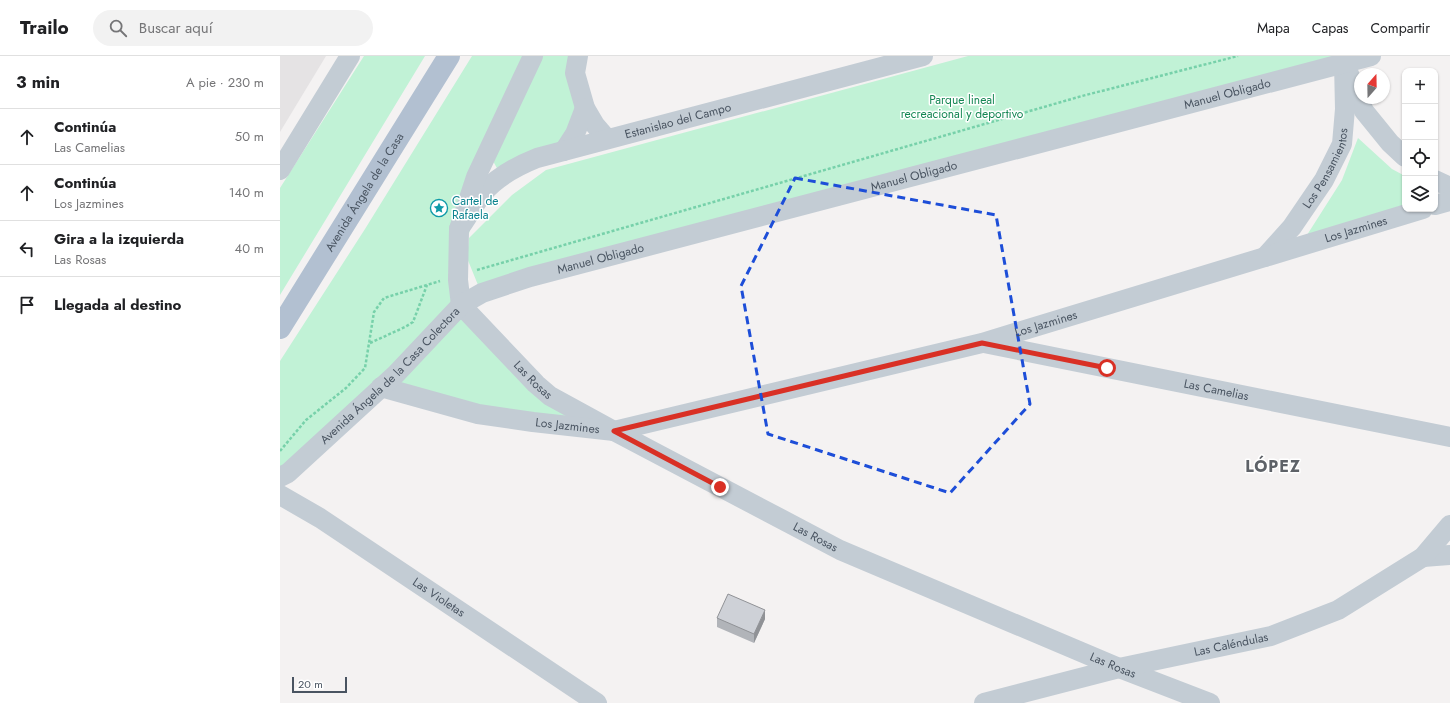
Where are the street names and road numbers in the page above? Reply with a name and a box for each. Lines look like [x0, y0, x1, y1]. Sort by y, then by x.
street label: Manuel Obligado [1182, 74, 1273, 114]
street label: Estanislao del Campo [623, 98, 734, 143]
street label: Los Pensamientos [1298, 127, 1352, 212]
street label: Avenida Ángela de la Casa [321, 129, 408, 255]
street label: Manuel Obligado [869, 156, 960, 196]
street label: Los Jazmines [1323, 211, 1390, 247]
street label: Manuel Obligado [555, 238, 646, 278]
street label: Avenida Ángela de la Casa Colectora [316, 303, 464, 448]
street label: Los Jazmines [1013, 306, 1080, 342]
street label: Las Rosas [509, 357, 557, 403]
street label: Las Camelias [1182, 375, 1250, 405]
street label: Los Jazmines [534, 413, 601, 438]
street label: Las Rosas [790, 518, 841, 556]
street label: Las Violetas [409, 573, 469, 621]
street label: Las Caléndulas [1192, 628, 1270, 661]
street label: Las Rosas [1087, 648, 1139, 683]

